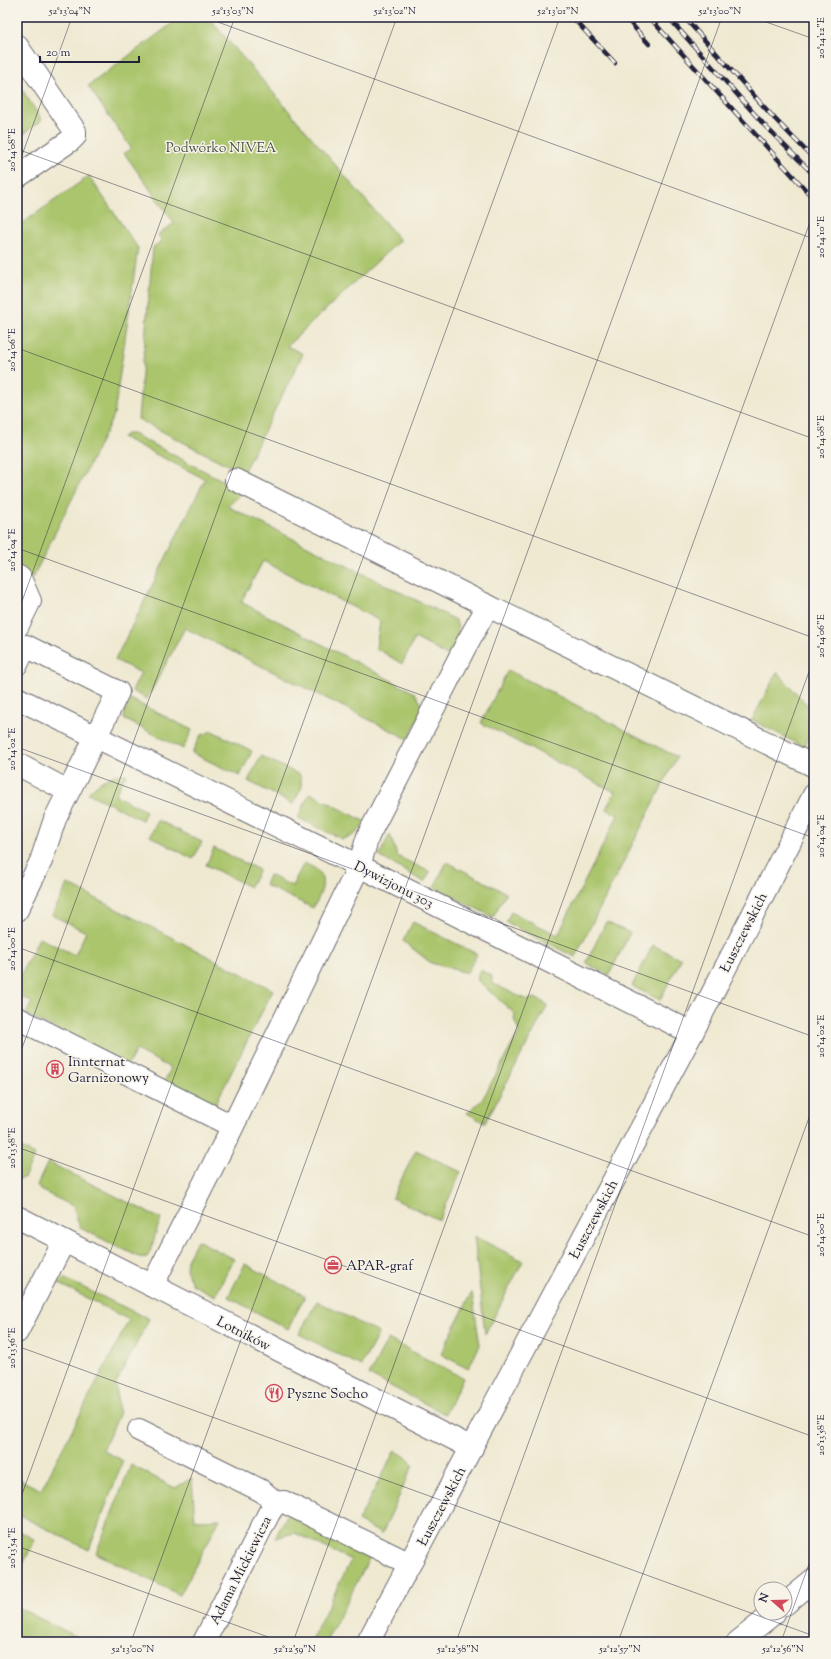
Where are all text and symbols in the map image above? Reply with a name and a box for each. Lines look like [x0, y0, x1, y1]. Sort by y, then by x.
text: 52°13'04"N [48, 4, 91, 19]
text: 52°13'03"N [211, 4, 254, 19]
text: 52°13'02"N [373, 4, 416, 19]
text: 52°13'01"N [537, 4, 578, 19]
text: 52°13'00"N [698, 4, 741, 19]
text: 20°14'12"E [814, 17, 829, 59]
scale bar [40, 38, 139, 64]
text: 20 m [46, 44, 71, 62]
text: 20°14'08"E [5, 128, 20, 172]
park label: Podwórko NIVEA [166, 139, 277, 159]
text: 20°14'10"E [814, 216, 829, 258]
text: 20°14'06"E [5, 328, 20, 372]
text: 20°14'08"E [814, 415, 829, 459]
text: 20°14'04"E [5, 529, 20, 571]
text: 20°14'06"E [814, 614, 829, 658]
text: 20°14'02"E [5, 728, 20, 770]
text: 20°14'04"E [814, 815, 829, 857]
street label: Dywizjonu 303 [350, 857, 437, 915]
street label: Łuszczewskich [716, 890, 773, 976]
text: 20°14'00"E [5, 927, 20, 971]
text: 20°14'02"E [814, 1015, 829, 1057]
place label: Innternat Garnizonowy [68, 1053, 149, 1089]
building icon: Innternat Garnizonowy [45, 1059, 65, 1079]
text: 20°13'58"E [5, 1127, 20, 1169]
street label: Łuszczewskich [565, 1177, 624, 1263]
text: 20°14'00"E [814, 1213, 829, 1257]
office icon: APAR-graf [323, 1255, 343, 1275]
place label: APAR-graf [346, 1257, 414, 1277]
street label: Lotników [213, 1313, 274, 1357]
text: 20°13'56"E [5, 1327, 20, 1369]
restaurant icon: Pyszne Socho [264, 1383, 284, 1403]
place label: Pyszne Socho [287, 1385, 368, 1405]
text: 20°13'58"E [814, 1414, 829, 1456]
street label: Łuszczewskich [413, 1464, 472, 1550]
street label: Adama Mickiewicza [206, 1513, 278, 1629]
text: 20°13'54"E [5, 1527, 20, 1569]
north arrow [753, 1581, 793, 1621]
text: N [755, 1591, 774, 1606]
text: 52°13'00"N [111, 1642, 154, 1657]
text: 52°12'59"N [273, 1642, 316, 1657]
text: 52°12'58"N [436, 1642, 479, 1657]
text: 52°12'57"N [598, 1642, 641, 1657]
text: 52°12'56"N [761, 1642, 804, 1657]

